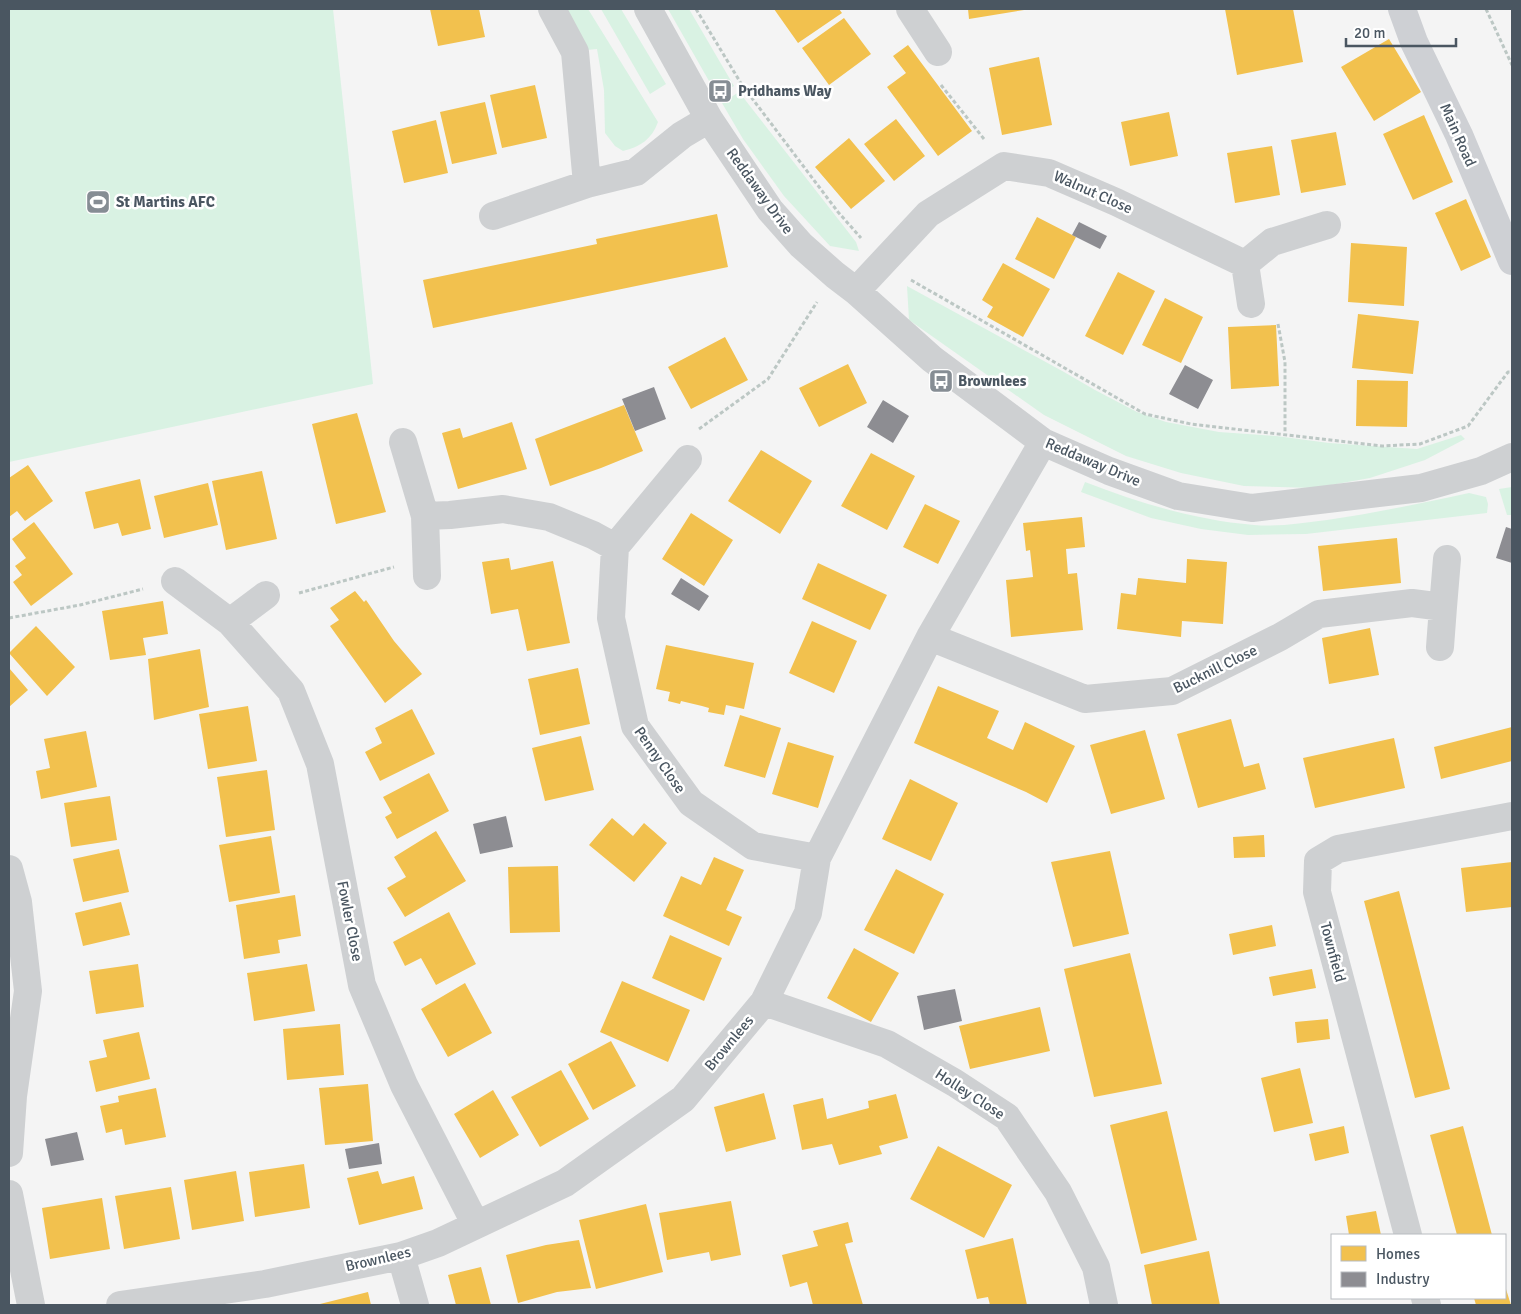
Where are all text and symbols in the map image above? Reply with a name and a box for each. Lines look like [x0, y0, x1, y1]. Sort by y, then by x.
scale bar [1346, 15, 1456, 47]
text: 20 m [1354, 24, 1385, 42]
bus stop icon: Pridhams Way [707, 78, 733, 104]
place label: Pridhams Way [738, 82, 832, 100]
street label: Main Road [1436, 101, 1480, 169]
street label: Reddaway Drive [723, 145, 797, 237]
street label: Walnut Close [1051, 167, 1135, 217]
sports icon: St Martins AFC [85, 189, 111, 215]
place label: St Martins AFC [116, 193, 215, 211]
bus stop icon: Brownlees [928, 368, 954, 394]
place label: Brownlees [958, 372, 1027, 390]
street label: Reddaway Drive [1043, 434, 1143, 490]
street label: Bucknill Close [1170, 641, 1260, 697]
street label: Penny Close [630, 723, 690, 797]
street label: Fowler Close [333, 879, 367, 963]
street label: Townfield [1316, 920, 1350, 984]
street label: Brownlees [701, 1011, 758, 1074]
street label: Holley Close [932, 1065, 1008, 1123]
legend [1331, 1234, 1506, 1299]
street label: Brownlees [344, 1243, 413, 1275]
text: Homes [1376, 1245, 1420, 1263]
text: Industry [1376, 1270, 1429, 1288]

